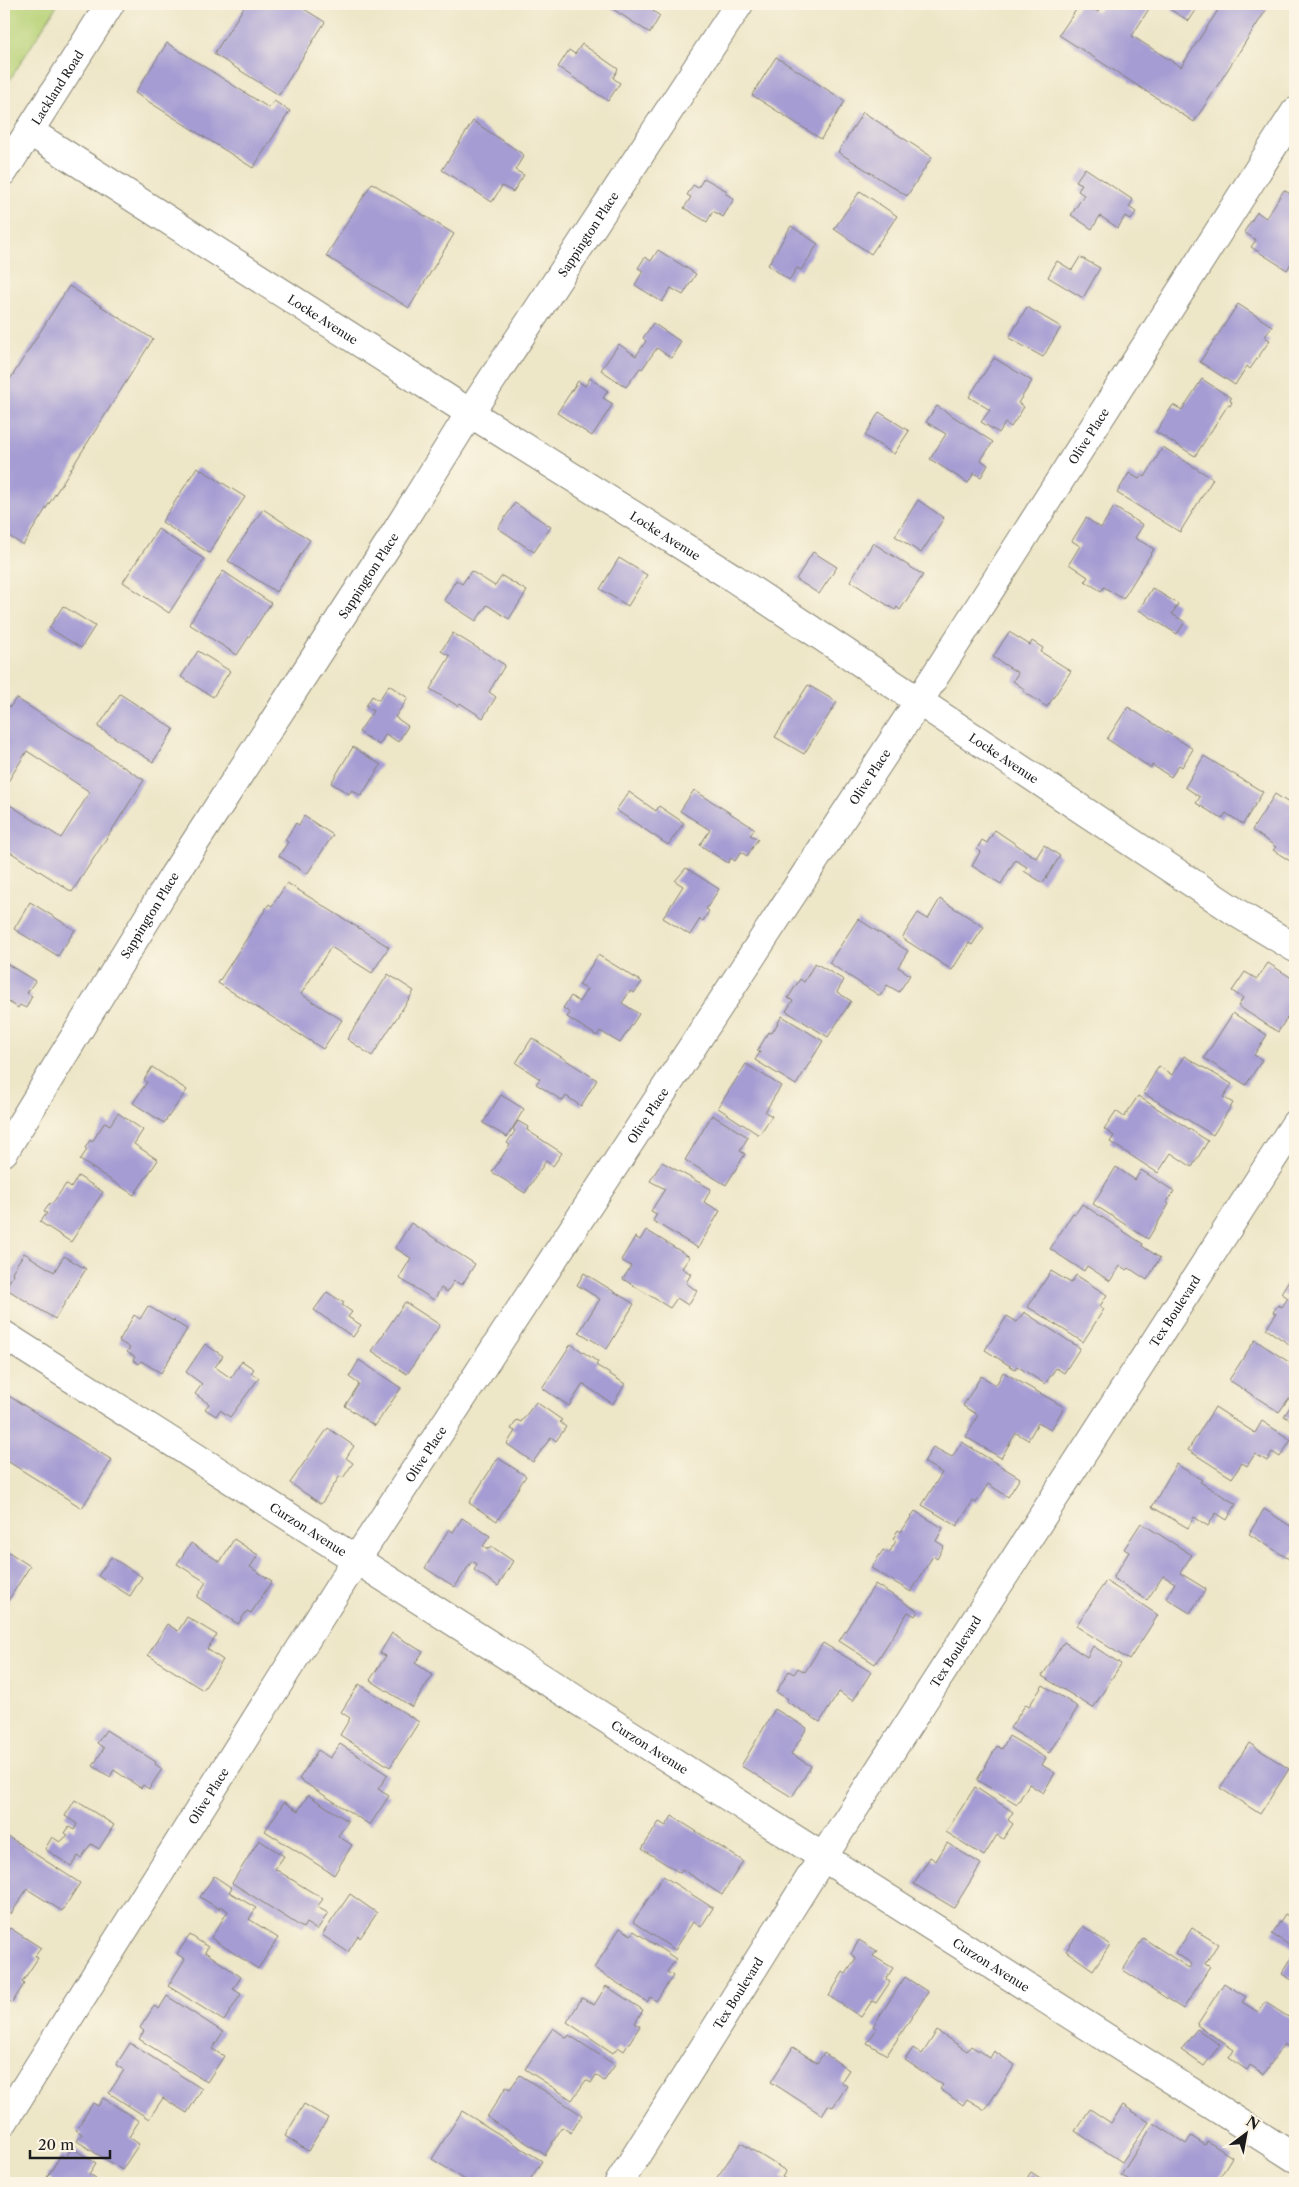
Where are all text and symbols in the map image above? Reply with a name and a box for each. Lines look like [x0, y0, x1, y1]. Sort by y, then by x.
street label: Lackland Road [28, 47, 87, 127]
street label: Sappington Place [554, 188, 621, 279]
street label: Locke Avenue [285, 291, 361, 347]
street label: Olive Place [1065, 405, 1112, 467]
street label: Locke Avenue [627, 508, 704, 563]
street label: Sappington Place [335, 529, 401, 621]
street label: Locke Avenue [966, 729, 1042, 786]
street label: Olive Place [846, 745, 893, 807]
street label: Sappington Place [117, 869, 182, 961]
street label: Olive Place [624, 1084, 671, 1146]
street label: Tex Boulevard [1146, 1272, 1203, 1350]
street label: Olive Place [402, 1423, 449, 1485]
street label: Curzon Avenue [267, 1499, 350, 1559]
street label: Tex Boulevard [927, 1612, 984, 1690]
street label: Curzon Avenue [609, 1717, 691, 1777]
street label: Olive Place [185, 1764, 232, 1827]
street label: Curzon Avenue [950, 1934, 1033, 1995]
street label: Tex Boulevard [710, 1954, 766, 2032]
north arrow [1222, 2110, 1272, 2160]
text: N [1243, 2112, 1263, 2134]
scale bar [30, 2127, 110, 2159]
text: 20 m [38, 2135, 74, 2154]

